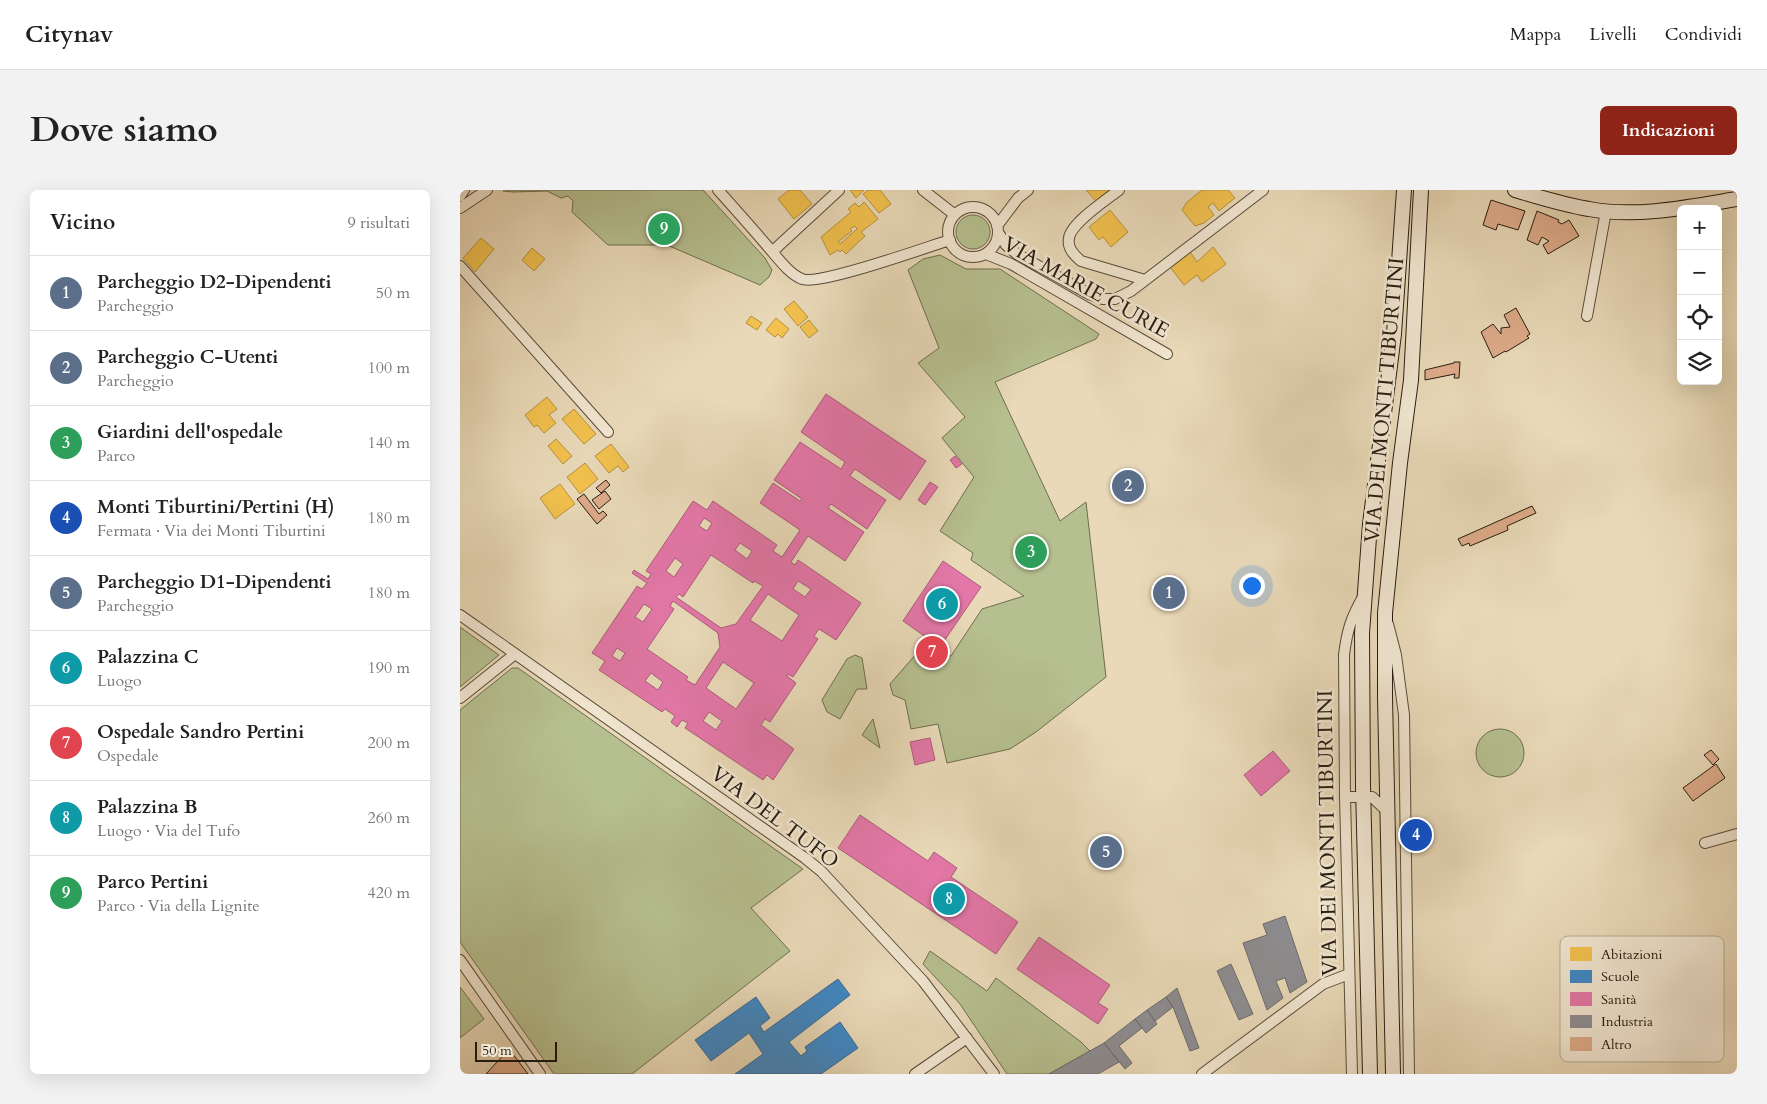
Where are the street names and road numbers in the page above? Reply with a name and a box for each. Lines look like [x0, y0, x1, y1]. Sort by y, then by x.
street label: VIA MARIE CURIE [997, 230, 1174, 345]
street label: VIA DEI MONTI TIBURTINI [1358, 256, 1411, 544]
street label: VIA DEI MONTI TIBURTINI [1311, 690, 1344, 976]
street label: VIA DEL TUFO [704, 759, 845, 875]

